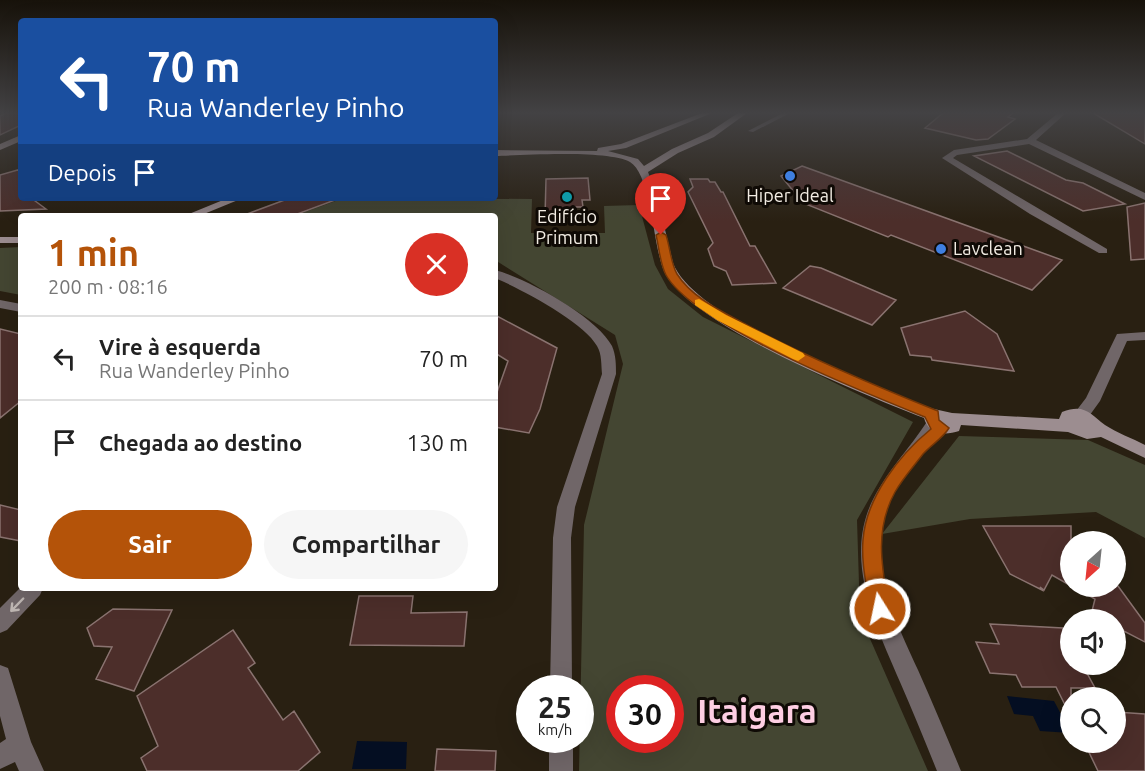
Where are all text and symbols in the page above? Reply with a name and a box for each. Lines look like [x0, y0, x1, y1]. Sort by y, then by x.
icon: left [48, 42, 126, 120]
text: 70 m [147, 43, 241, 90]
text: Rua Wanderley Pinho [147, 92, 404, 122]
icon: arrive [128, 156, 161, 189]
text: Depois [48, 160, 116, 185]
marker: Hiper Ideal [783, 169, 797, 183]
pin [635, 173, 686, 235]
icon: arrive [644, 182, 677, 215]
place label: Hiper Ideal [746, 185, 834, 205]
marker: Edifício Primum [560, 190, 574, 204]
place label: Edifício Primum [535, 206, 599, 247]
text: 1 min [48, 232, 139, 273]
button: close [405, 233, 468, 296]
place label: Lavclean [953, 238, 1023, 258]
marker: Lavclean [934, 242, 948, 256]
text: 200 m · 08:16 [48, 275, 168, 298]
text: Vire à esquerda [99, 334, 261, 359]
icon: left [48, 342, 81, 375]
text: 70 m [419, 346, 468, 371]
text: Rua Wanderley Pinho [99, 359, 290, 382]
icon: arrive [48, 426, 81, 459]
text: Chegada ao destino [99, 430, 302, 455]
text: 130 m [407, 430, 468, 455]
button: Sair [48, 510, 252, 579]
button: Compartilhar [264, 510, 468, 579]
north arrow [1060, 531, 1126, 597]
map controls [1060, 531, 1126, 753]
position arrow [848, 577, 912, 641]
one-way arrow [9, 598, 24, 613]
button: sound [1060, 609, 1126, 675]
speed limit sign: 30 [606, 675, 684, 753]
button: search [1060, 687, 1126, 753]
text: 25 [538, 690, 572, 724]
district label: Itaigara [697, 692, 817, 729]
text: km/h [538, 721, 572, 738]

